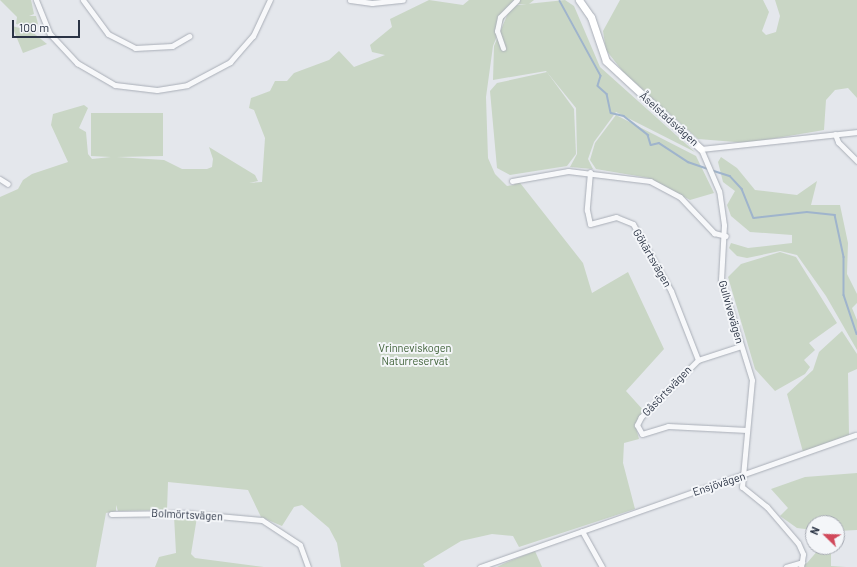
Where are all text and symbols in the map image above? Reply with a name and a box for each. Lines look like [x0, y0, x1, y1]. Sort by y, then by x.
scale bar [14, 12, 82, 38]
text: 100 m [19, 20, 49, 34]
street label: Åselstadsvägen [637, 89, 701, 149]
street label: Gökärtsvägen [630, 226, 674, 290]
street label: Gullvivevägen [716, 279, 746, 345]
park label: Vrinneviskogen Naturreservat [379, 342, 451, 368]
street label: Gåsörtsvägen [640, 363, 694, 419]
street label: Ensjövägen [691, 469, 747, 499]
street label: Bolmörtsvägen [151, 507, 223, 523]
north arrow [805, 515, 845, 555]
text: N [807, 525, 822, 536]

